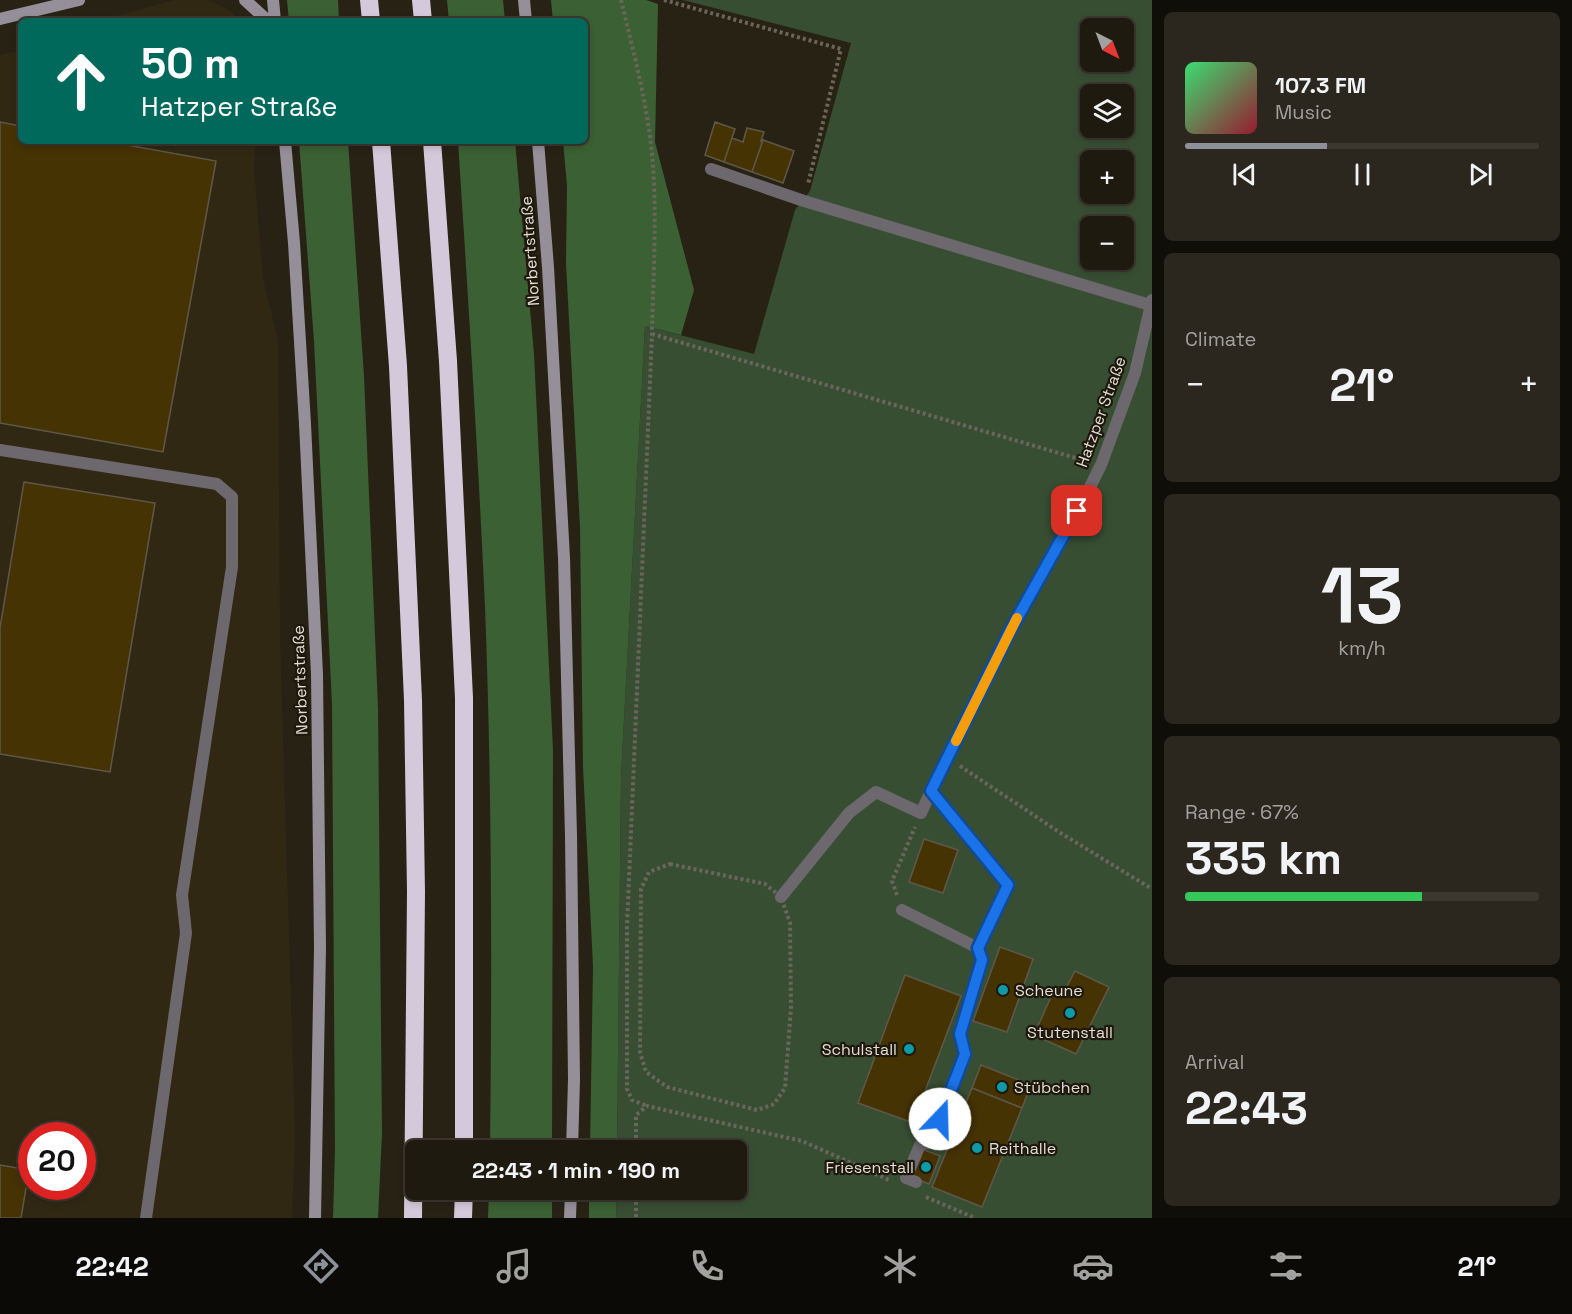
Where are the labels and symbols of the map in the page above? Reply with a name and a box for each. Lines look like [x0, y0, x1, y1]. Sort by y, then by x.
north arrow [1080, 18, 1134, 72]
street label: Norbertstraße [516, 195, 544, 307]
street label: Hatzper Straße [1071, 354, 1131, 470]
pin [1051, 485, 1102, 536]
street label: Norbertstraße [288, 625, 312, 735]
place label: Scheune [1015, 980, 1083, 1001]
marker: Scheune [996, 983, 1010, 997]
marker: Stutenstall [1063, 1006, 1077, 1020]
place label: Stutenstall [1027, 1022, 1113, 1043]
place label: Schulstall [822, 1039, 897, 1060]
marker: Schulstall [902, 1042, 916, 1056]
place label: Stübchen [1014, 1077, 1090, 1098]
marker: Stübchen [995, 1080, 1009, 1094]
position arrow [908, 1087, 972, 1151]
speed limit sign: 20 [18, 1122, 96, 1200]
place label: Reithalle [989, 1138, 1056, 1159]
marker: Reithalle [970, 1141, 984, 1155]
place label: Friesenstall [826, 1157, 914, 1178]
marker: Friesenstall [919, 1160, 933, 1174]

